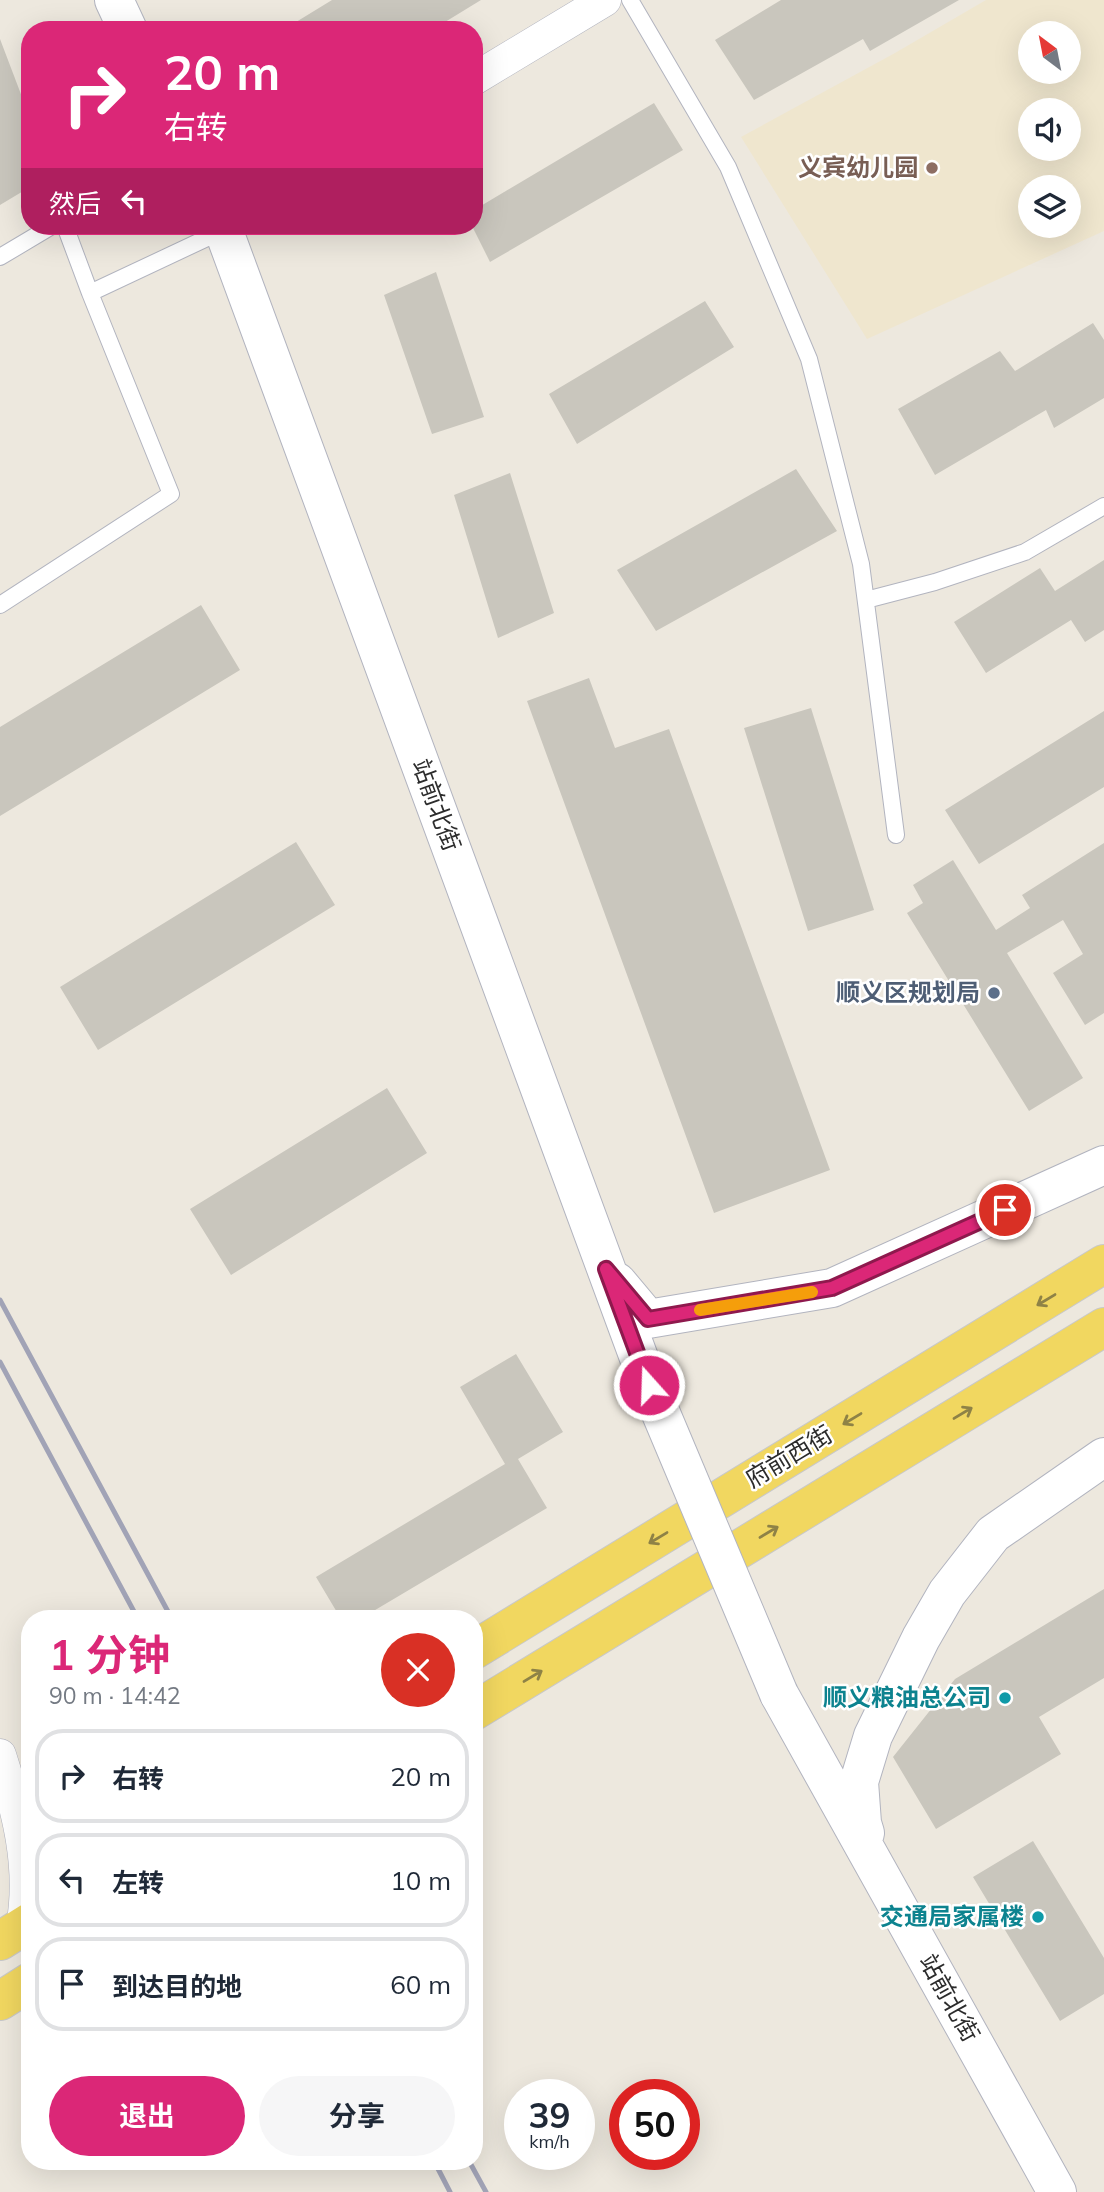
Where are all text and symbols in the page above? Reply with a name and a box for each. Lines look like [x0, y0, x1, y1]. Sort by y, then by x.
north arrow [1018, 21, 1082, 84]
map controls [1018, 21, 1081, 238]
text: 20 m [164, 41, 280, 102]
icon: right [49, 49, 140, 140]
button: sound [1018, 98, 1081, 161]
text: 右转 [164, 107, 228, 147]
place label: 义宾幼儿园 [798, 152, 918, 182]
marker: 义宾幼儿园 [924, 160, 940, 176]
button: layers [1018, 175, 1081, 238]
icon: left [115, 182, 153, 220]
text: 然后 [49, 187, 101, 220]
street label: 站前北街 [406, 754, 467, 855]
place label: 顺义区规划局 [836, 977, 980, 1007]
marker: 顺义区规划局 [986, 985, 1002, 1001]
pin [975, 1180, 1035, 1240]
icon: arrive [986, 1191, 1024, 1229]
one-way arrow [1036, 1293, 1056, 1307]
position arrow [612, 1348, 686, 1422]
one-way arrow [952, 1406, 972, 1420]
one-way arrow [842, 1412, 862, 1426]
street label: 府前西街 [740, 1419, 837, 1494]
one-way arrow [758, 1524, 778, 1538]
one-way arrow [648, 1531, 668, 1545]
text: 1 分钟 [49, 1628, 170, 1681]
button: close [381, 1633, 455, 1707]
one-way arrow [522, 1668, 542, 1682]
text: 90 m · 14:42 [49, 1681, 181, 1710]
place label: 顺义粮油总公司 [823, 1682, 991, 1712]
marker: 顺义粮油总公司 [997, 1690, 1013, 1706]
icon: right [53, 1757, 91, 1795]
text: 20 m [390, 1760, 451, 1793]
text: 右转 [112, 1762, 164, 1795]
icon: left [53, 1861, 91, 1899]
text: 10 m [390, 1864, 451, 1897]
text: 左转 [112, 1866, 164, 1899]
place label: 交通局家属楼 [880, 1901, 1024, 1931]
marker: 交通局家属楼 [1030, 1909, 1046, 1925]
street label: 站前北街 [913, 1948, 986, 2047]
icon: arrive [53, 1965, 91, 2003]
text: 60 m [390, 1968, 451, 2001]
text: 到达目的地 [112, 1970, 242, 2003]
button: 退出 [49, 2076, 245, 2156]
button: 分享 [259, 2076, 455, 2156]
speed limit sign: 50 [609, 2079, 700, 2170]
text: 39 [528, 2093, 571, 2137]
text: km/h [529, 2130, 570, 2153]

